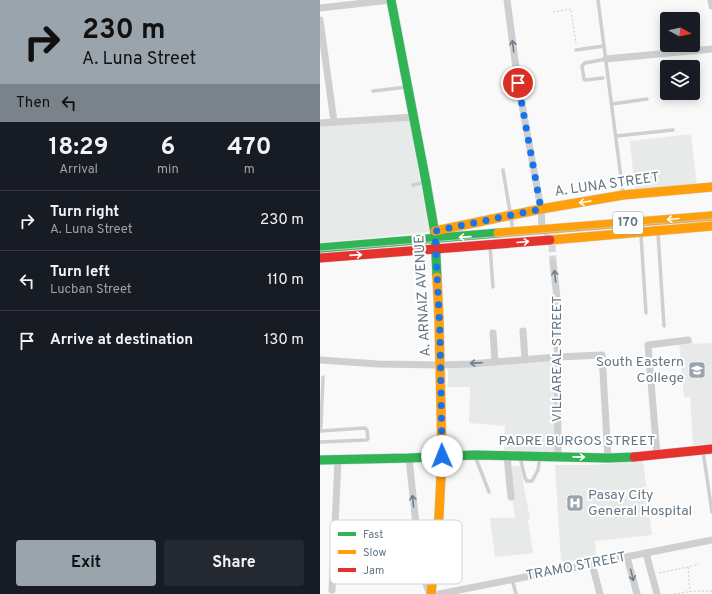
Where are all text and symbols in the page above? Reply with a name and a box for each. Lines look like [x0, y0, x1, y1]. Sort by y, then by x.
north arrow [660, 12, 700, 52]
map controls [660, 12, 700, 100]
text: 230 m [82, 13, 165, 49]
icon: right [16, 16, 68, 68]
one-way arrow [509, 40, 517, 53]
text: A. Luna Street [82, 48, 196, 71]
button: layers [660, 60, 700, 100]
pin [501, 66, 535, 100]
icon: arrive [507, 72, 529, 94]
icon: left [58, 92, 80, 114]
text: Then [16, 94, 50, 113]
text: 18:29 [49, 133, 109, 163]
text: 6 [161, 133, 175, 163]
text: 470 [227, 133, 271, 163]
text: Arrival [59, 162, 98, 178]
text: min [157, 162, 179, 178]
text: m [244, 162, 255, 178]
street label: A. LUNA STREET [554, 169, 660, 201]
one-way arrow [578, 198, 591, 206]
text: Turn right [50, 203, 119, 222]
icon: right [16, 210, 38, 232]
text: 230 m [260, 211, 304, 230]
road number: 170 [613, 212, 643, 234]
one-way arrow [667, 216, 680, 223]
text: A. Luna Street [50, 222, 133, 238]
one-way arrow [459, 233, 472, 240]
street label: A. ARNAIZ AVENUE [411, 235, 435, 357]
one-way arrow [516, 239, 529, 246]
one-way arrow [349, 251, 362, 258]
text: Turn left [50, 263, 110, 282]
icon: left [16, 270, 38, 292]
one-way arrow [551, 270, 559, 283]
text: 110 m [267, 271, 304, 290]
text: Lucban Street [50, 282, 132, 298]
street label: VILLAREAL STREET [549, 296, 566, 422]
icon: arrive [16, 330, 38, 352]
text: Arrive at destination [50, 331, 193, 350]
text: 130 m [264, 331, 304, 350]
place label: South Eastern College [596, 354, 684, 387]
one-way arrow [470, 360, 483, 367]
school or university icon: South Eastern College [687, 360, 707, 380]
street label: PADRE BURGOS STREET [499, 433, 655, 450]
position arrow [421, 435, 463, 477]
one-way arrow [572, 453, 585, 461]
place label: Pasay City General Hospital [588, 487, 692, 520]
hospital icon: Pasay City General Hospital [565, 493, 585, 513]
one-way arrow [409, 495, 417, 508]
legend [330, 520, 462, 584]
text: Fast [363, 528, 383, 542]
button: Exit [16, 540, 156, 586]
button: Share [164, 540, 304, 586]
text: Slow [363, 546, 386, 560]
street label: TRAMO STREET [525, 549, 627, 585]
text: Jam [363, 564, 384, 578]
one-way arrow [629, 569, 636, 582]

